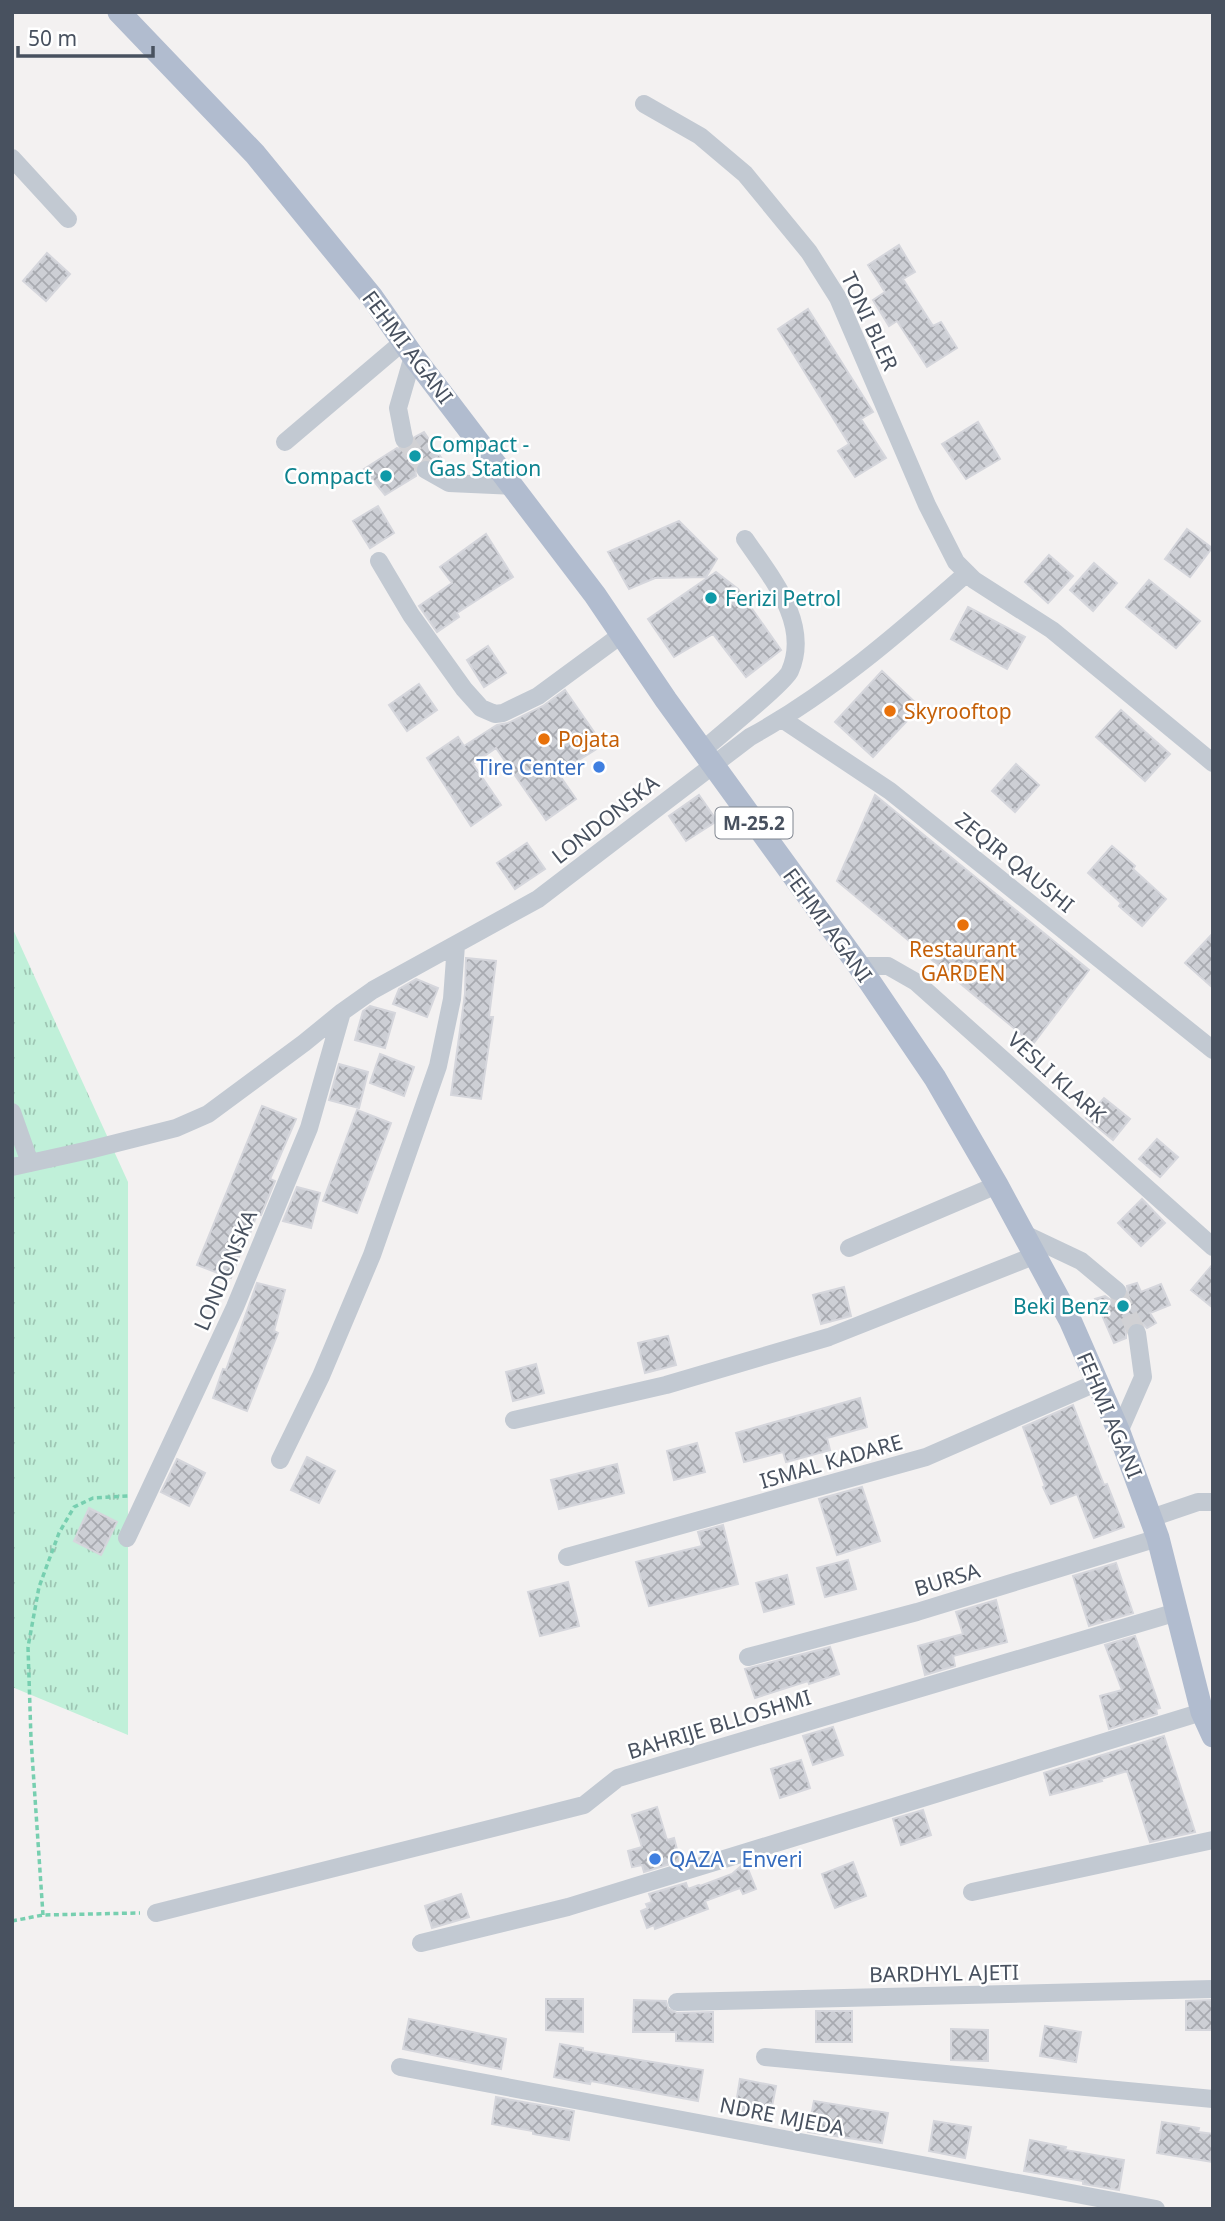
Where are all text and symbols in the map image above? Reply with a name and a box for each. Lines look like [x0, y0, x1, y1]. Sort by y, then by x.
scale bar [18, 14, 152, 58]
text: 50 m [28, 24, 77, 52]
street label: TONI BLER [835, 267, 905, 375]
street label: FEHMI AGANI [356, 285, 460, 409]
place label: Compact - Gas Station [429, 430, 541, 482]
marker: Compact - Gas Station [407, 448, 423, 464]
place label: Compact [284, 462, 372, 490]
marker: Compact [378, 468, 394, 484]
place label: Ferizi Petrol [725, 584, 841, 612]
marker: Ferizi Petrol [703, 590, 719, 606]
place label: Skyrooftop [904, 697, 1012, 725]
marker: Skyrooftop [882, 703, 898, 719]
place label: Pojata [558, 725, 620, 753]
marker: Pojata [536, 731, 552, 747]
place label: Tire Center [476, 753, 585, 781]
marker: Tire Center [591, 759, 607, 775]
street label: LONDONSKA [546, 768, 665, 870]
street label: ZEQIR QAUSHI [950, 806, 1080, 918]
road number: M-25.2 [716, 808, 792, 838]
street label: FEHMI AGANI [777, 862, 879, 988]
marker: Restaurant GARDEN [955, 917, 971, 933]
place label: Restaurant GARDEN [909, 935, 1017, 987]
street label: VESLI KLARK [1002, 1025, 1112, 1129]
street label: LONDONSKA [187, 1205, 263, 1335]
place label: Beki Benz [1013, 1292, 1109, 1320]
marker: Beki Benz [1115, 1298, 1131, 1314]
street label: FEHMI AGANI [1071, 1348, 1149, 1482]
street label: ISMAL KADARE [756, 1427, 906, 1495]
street label: BURSA [911, 1556, 984, 1602]
street label: BAHRIJE BLLOSHMI [624, 1683, 814, 1765]
place label: QAZA - Enveri [669, 1845, 803, 1873]
marker: QAZA - Enveri [647, 1851, 663, 1867]
street label: BARDHYL AJETI [869, 1958, 1019, 1988]
street label: NDRE MJEDA [717, 2090, 847, 2142]

